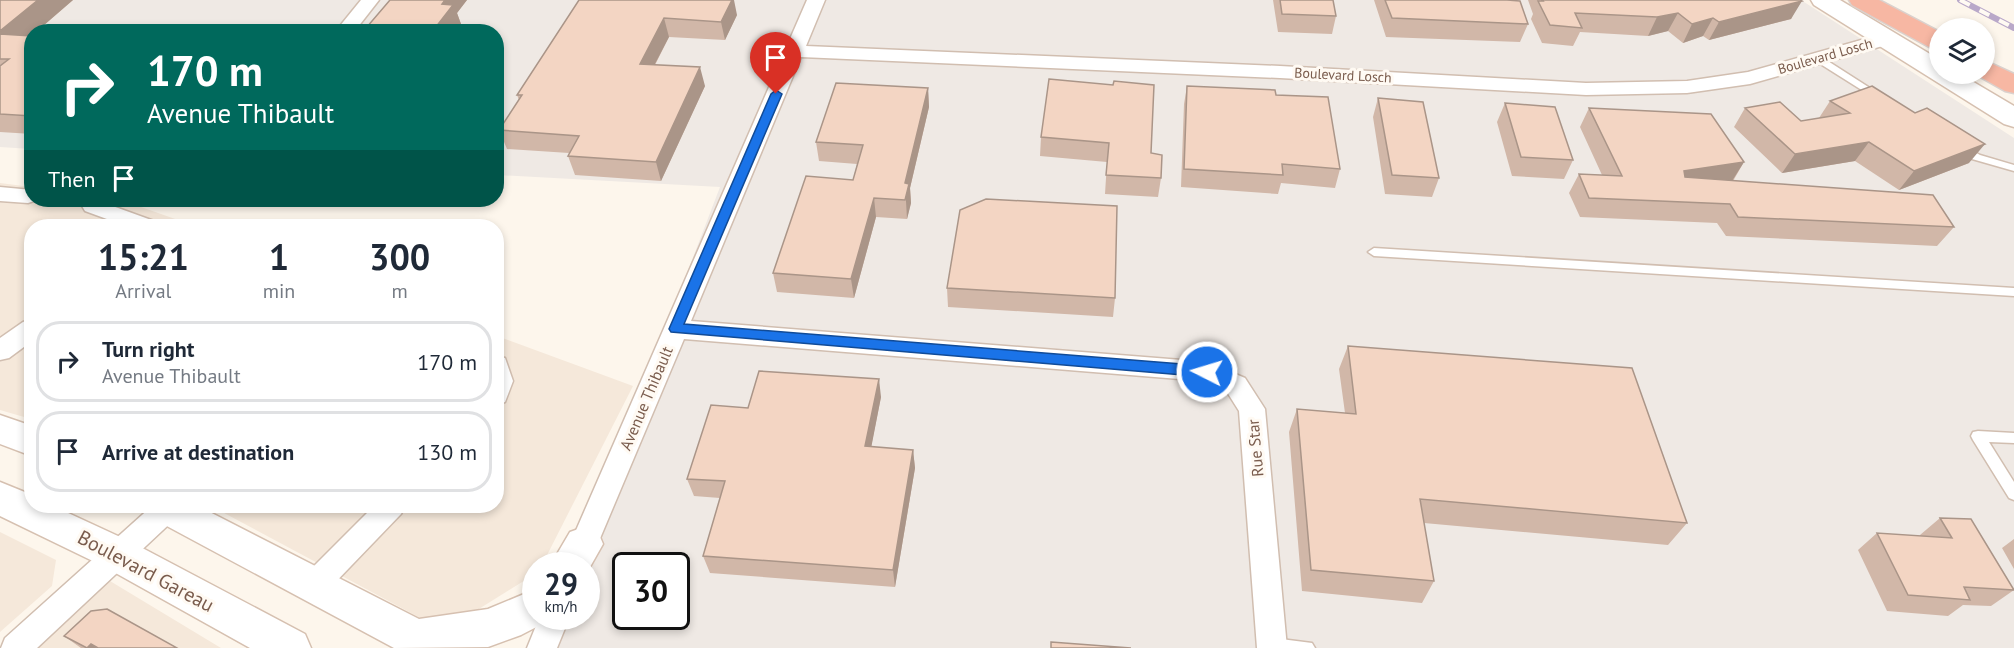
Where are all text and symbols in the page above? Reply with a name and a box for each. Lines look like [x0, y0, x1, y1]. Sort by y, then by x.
map controls [1929, 18, 1995, 84]
button: layers [1929, 18, 1995, 84]
pin [750, 32, 801, 94]
street label: Boulevard Losch [1776, 34, 1874, 78]
icon: arrive [759, 41, 792, 74]
text: 170 m [147, 43, 263, 98]
icon: right [48, 48, 126, 126]
street label: Boulevard Losch [1294, 63, 1392, 87]
text: Avenue Thibault [147, 96, 334, 130]
icon: arrive [107, 162, 140, 195]
text: Then [48, 165, 95, 193]
text: 15:21 [98, 233, 189, 280]
text: 1 [269, 233, 289, 280]
text: 300 [369, 233, 430, 280]
text: Arrival [115, 278, 171, 304]
text: min [263, 278, 295, 304]
text: m [392, 278, 408, 304]
text: Turn right [102, 335, 194, 363]
position arrow [1175, 340, 1239, 404]
street label: Avenue Thibault [615, 342, 677, 453]
icon: right [51, 345, 84, 378]
text: 170 m [417, 348, 477, 376]
text: Avenue Thibault [102, 363, 241, 389]
street label: Rue Star [1242, 418, 1267, 478]
icon: arrive [51, 435, 84, 468]
text: Arrive at destination [102, 438, 294, 466]
text: 130 m [417, 438, 477, 466]
street label: Boulevard Gareau [73, 524, 219, 618]
speed limit sign: 30 [612, 552, 690, 630]
text: 29 [544, 564, 578, 603]
text: km/h [545, 597, 577, 616]

